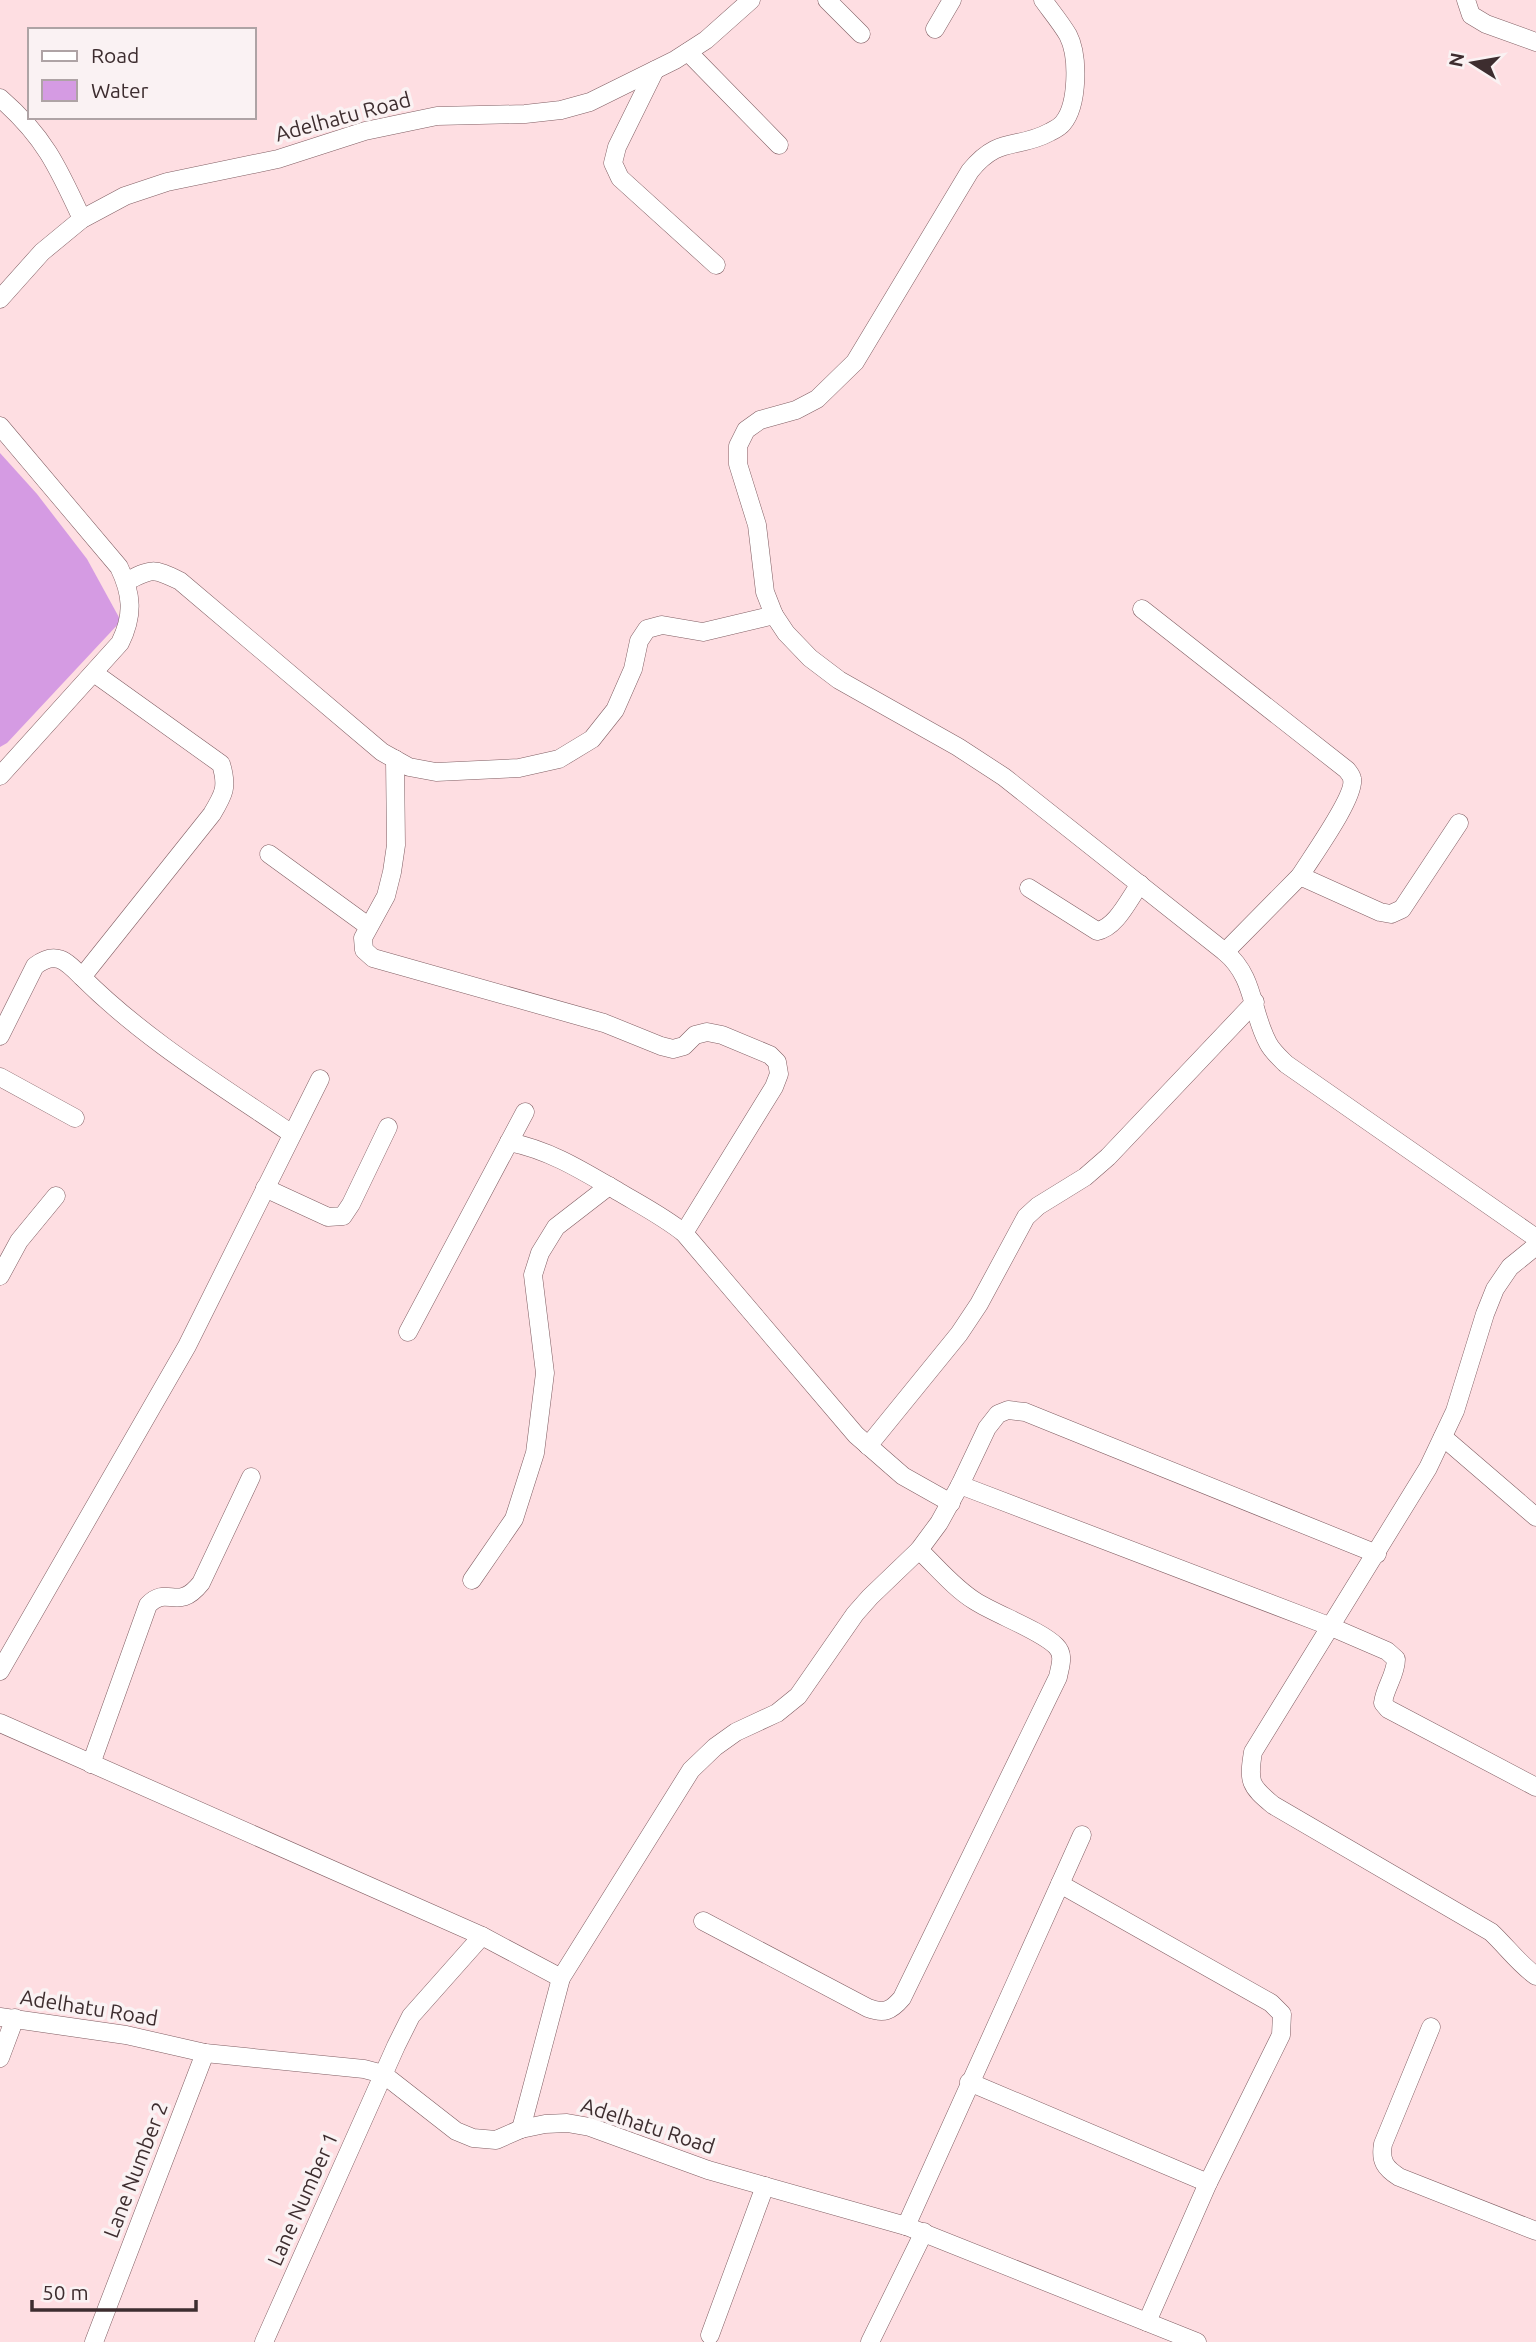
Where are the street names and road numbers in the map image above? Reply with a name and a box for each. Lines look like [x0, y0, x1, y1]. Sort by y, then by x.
street label: Adelhatu Road [272, 86, 413, 146]
street label: Adelhatu Road [19, 1984, 160, 2030]
street label: Adelhatu Road [578, 2092, 718, 2158]
street label: Lane Number 2 [98, 2098, 172, 2241]
street label: Lane Number 1 [262, 2128, 342, 2269]

